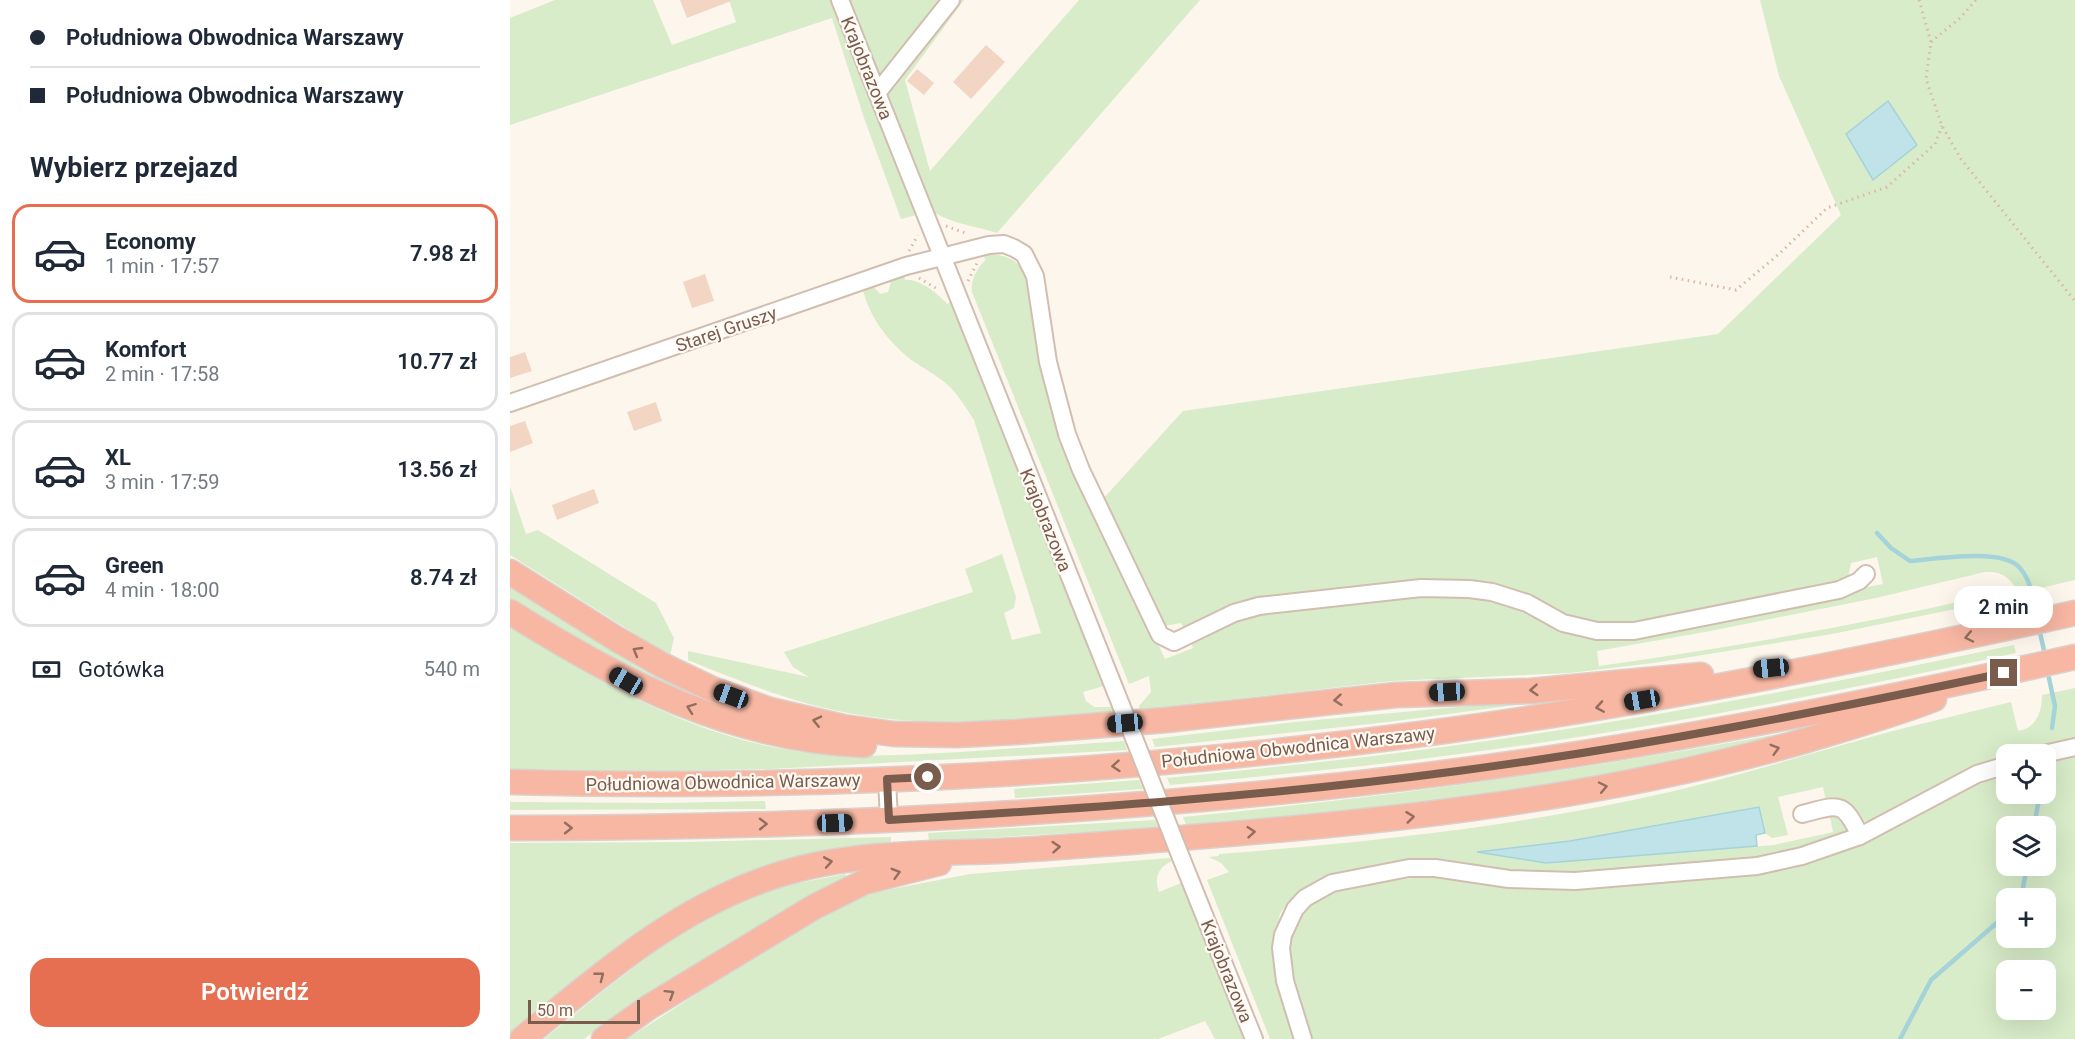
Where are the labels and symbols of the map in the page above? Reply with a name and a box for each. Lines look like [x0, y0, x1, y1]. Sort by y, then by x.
street label: Krajobrazowa [837, 13, 897, 123]
street label: Starej Gruszy [673, 302, 780, 356]
street label: Krajobrazowa [1016, 465, 1076, 575]
callout: 2 min [1954, 586, 2054, 628]
one-way arrow [1964, 630, 1974, 643]
one-way arrow [633, 647, 643, 658]
car [1752, 657, 1790, 679]
route end [1990, 659, 2017, 686]
car [606, 664, 646, 698]
car [711, 681, 751, 711]
car [1429, 682, 1465, 702]
one-way arrow [1530, 683, 1539, 696]
car [1623, 688, 1661, 712]
one-way arrow [1333, 693, 1342, 706]
one-way arrow [1596, 700, 1606, 713]
one-way arrow [686, 703, 697, 716]
car [1106, 712, 1144, 734]
one-way arrow [813, 716, 823, 729]
street label: Południowa Obwodnica Warszawy [1160, 722, 1436, 772]
one-way arrow [1769, 744, 1780, 756]
one-way arrow [1111, 759, 1120, 772]
route start [914, 763, 941, 790]
street label: Południowa Obwodnica Warszawy [585, 769, 861, 795]
one-way arrow [1597, 781, 1607, 794]
one-way arrow [1406, 811, 1415, 824]
car [817, 813, 853, 833]
one-way arrow [759, 818, 768, 831]
one-way arrow [564, 822, 573, 834]
one-way arrow [1246, 826, 1255, 839]
one-way arrow [1052, 841, 1061, 854]
one-way arrow [823, 856, 833, 869]
one-way arrow [891, 868, 901, 880]
street label: Krajobrazowa [1197, 916, 1257, 1026]
one-way arrow [593, 972, 604, 983]
one-way arrow [664, 990, 674, 1002]
scale bar [528, 997, 640, 1024]

